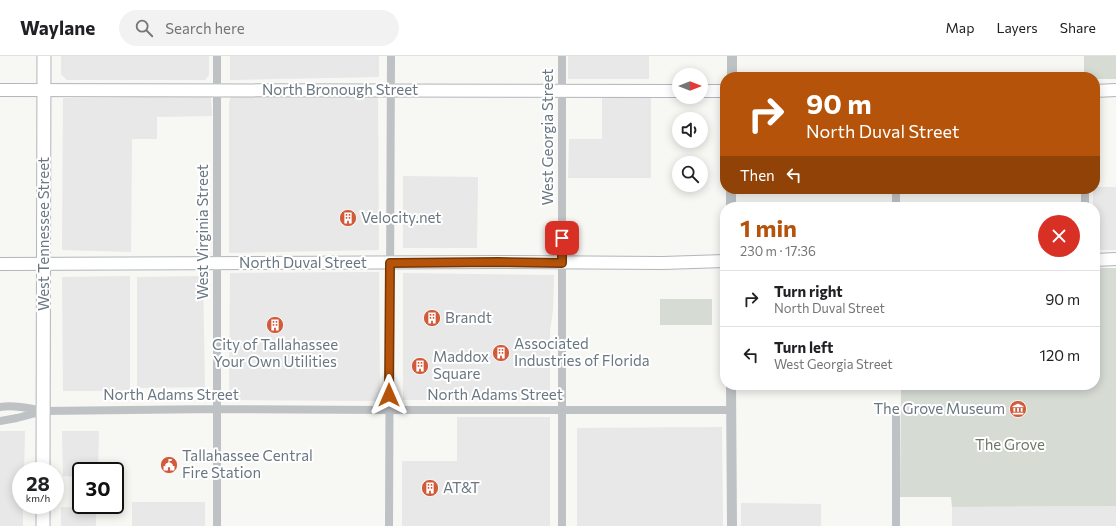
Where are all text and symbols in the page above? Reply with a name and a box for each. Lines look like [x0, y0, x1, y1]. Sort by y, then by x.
search box [119, 10, 399, 46]
text: Waylane [20, 16, 95, 39]
icon: search [133, 17, 155, 39]
text: Search here [165, 19, 245, 37]
text: Map [946, 19, 974, 36]
text: Layers [996, 19, 1038, 36]
text: Share [1060, 19, 1096, 36]
north arrow [672, 68, 708, 104]
map controls [672, 68, 708, 192]
street label: West Georgia Street [538, 69, 556, 205]
street label: North Bronough Street [262, 80, 418, 98]
text: 90 m [806, 86, 872, 120]
icon: right [740, 88, 792, 140]
button: sound [672, 112, 708, 148]
text: North Duval Street [806, 120, 959, 142]
button: search [672, 156, 708, 192]
street label: West Tennessee Street [34, 157, 52, 311]
street label: West Virginia Street [193, 164, 211, 300]
icon: left [783, 164, 805, 186]
text: Then [740, 166, 775, 184]
building icon: Velocity.net [338, 208, 358, 228]
place label: Velocity.net [361, 208, 441, 226]
text: 1 min [740, 213, 797, 242]
button: close [1038, 215, 1080, 257]
pin [545, 221, 579, 255]
icon: arrive [551, 227, 573, 249]
text: 230 m · 17:36 [740, 243, 816, 259]
street label: North Duval Street [239, 253, 367, 271]
text: Turn right [774, 282, 843, 300]
icon: right [740, 288, 762, 310]
text: 90 m [1045, 290, 1080, 308]
text: North Duval Street [774, 300, 885, 316]
building icon: Brandt [422, 308, 442, 328]
place label: Brandt [445, 308, 492, 326]
building icon: City of Tallahassee Your Own Utilities [265, 315, 285, 335]
place label: Associated Industries of Florida [514, 334, 650, 369]
place label: City of Tallahassee Your Own Utilities [212, 335, 338, 370]
text: Turn left [774, 338, 833, 356]
building icon: Associated Industries of Florida [491, 343, 511, 363]
icon: left [740, 344, 762, 366]
text: 120 m [1040, 346, 1080, 364]
place label: Maddox Square [433, 347, 489, 382]
building icon: Maddox Square [410, 356, 430, 376]
text: West Georgia Street [774, 356, 893, 372]
position arrow [368, 374, 410, 416]
street label: North Adams Street [103, 385, 239, 403]
street label: North Adams Street [427, 385, 563, 403]
place label: The Grove Museum [873, 399, 1005, 417]
museum icon: The Grove Museum [1008, 399, 1028, 419]
park label: The Grove [975, 435, 1045, 453]
place label: Tallahassee Central Fire Station [182, 446, 313, 481]
public building icon: Tallahassee Central Fire Station [159, 455, 179, 475]
speed limit sign: 30 [72, 462, 124, 514]
text: 28 [26, 471, 50, 495]
building icon: AT&T [420, 478, 440, 498]
place label: AT&T [443, 478, 480, 496]
text: km/h [26, 492, 50, 504]

